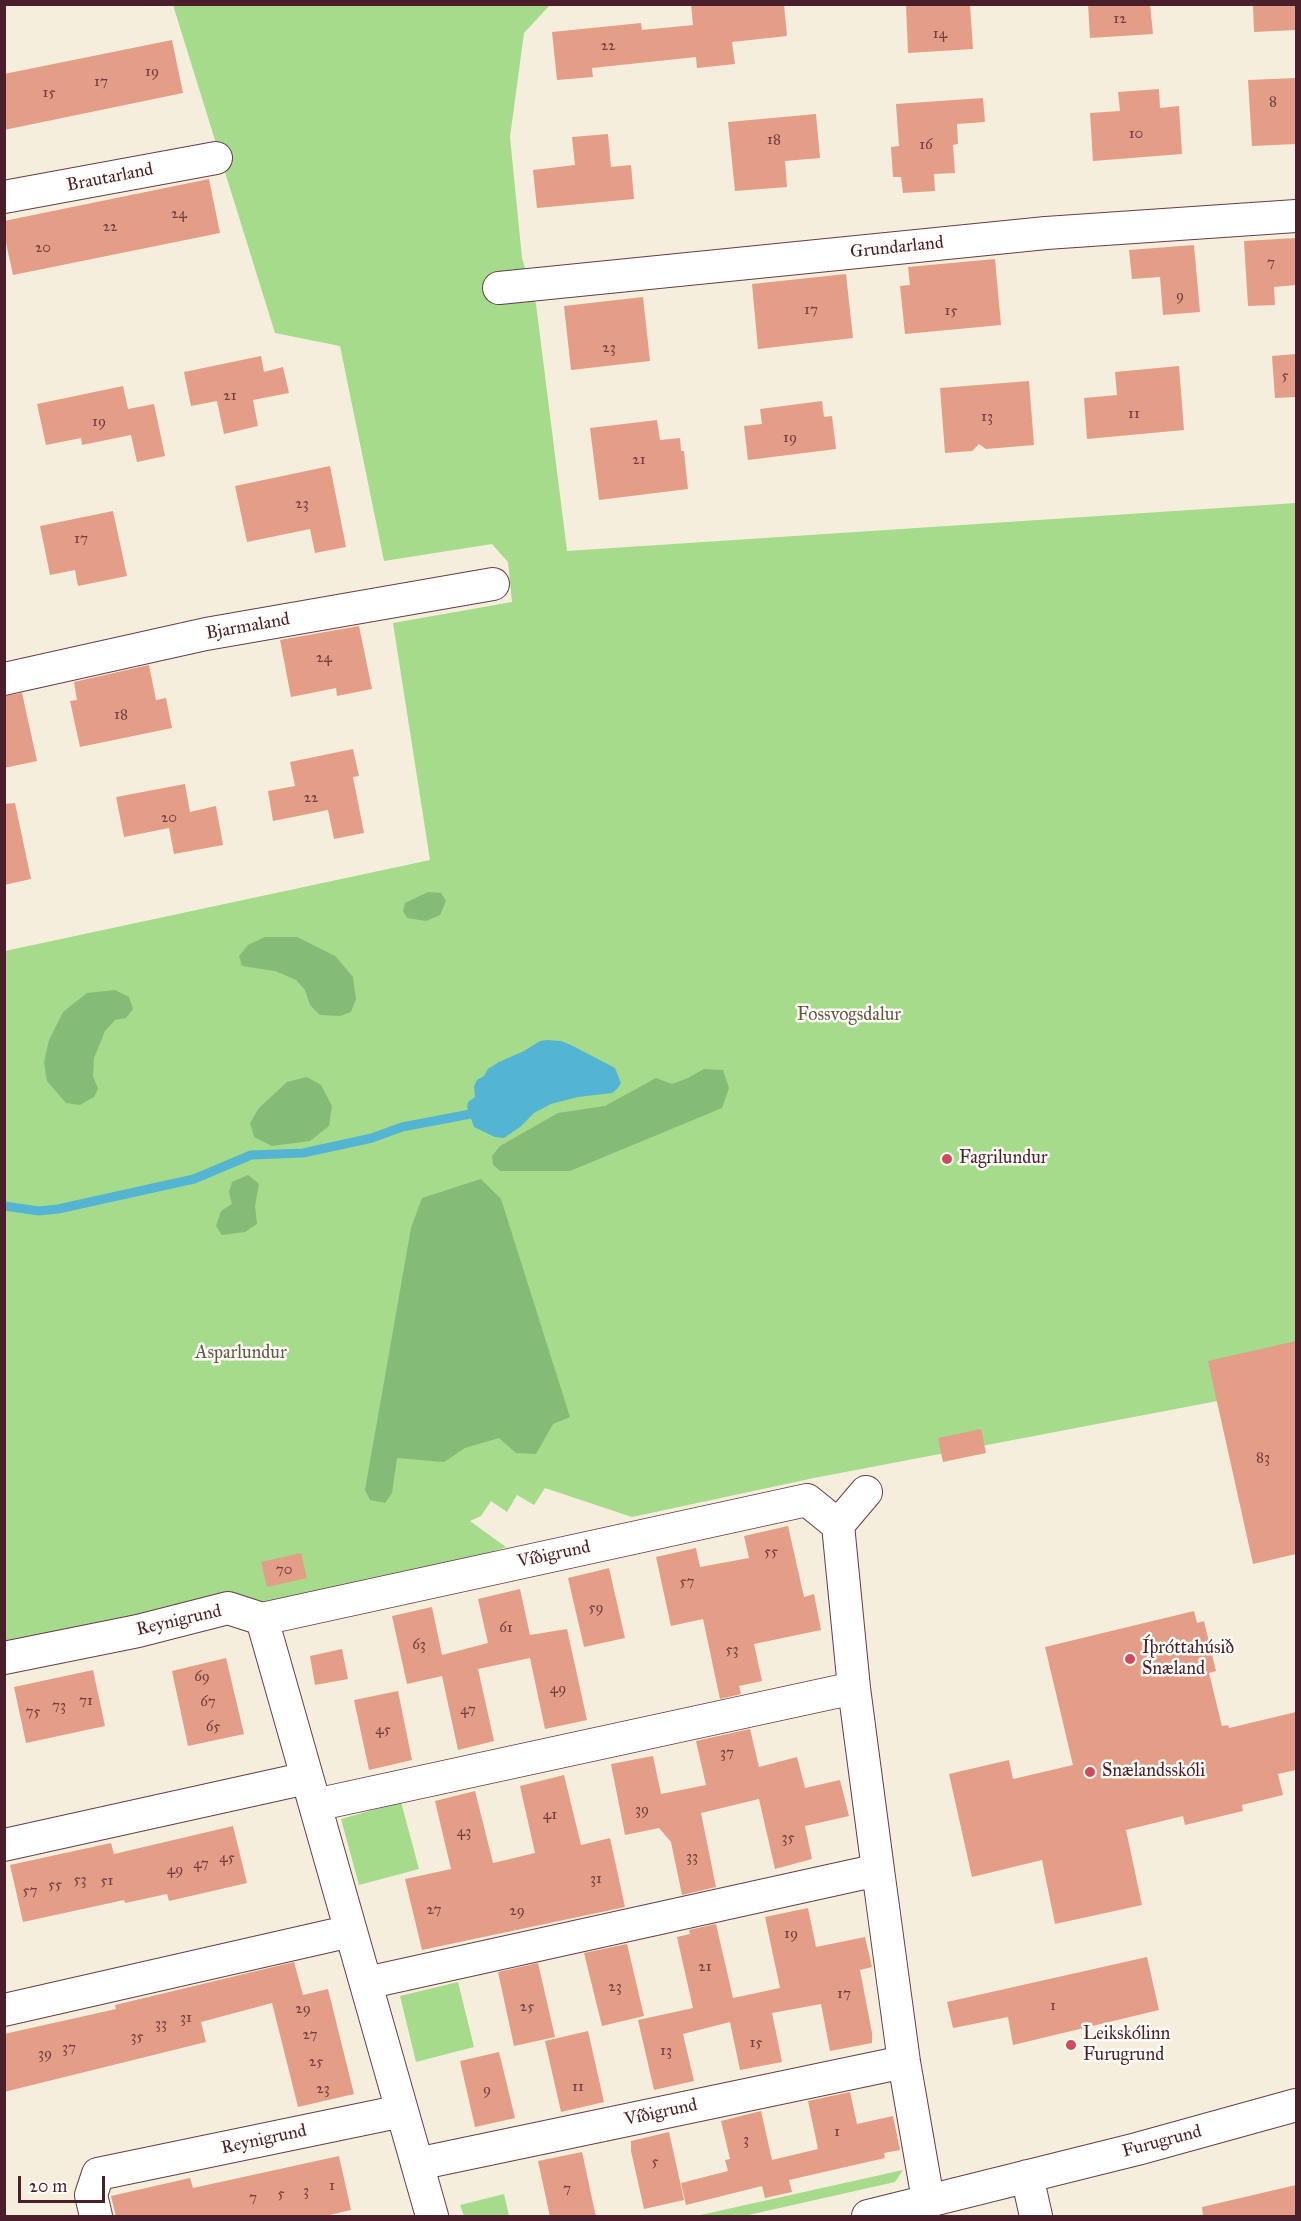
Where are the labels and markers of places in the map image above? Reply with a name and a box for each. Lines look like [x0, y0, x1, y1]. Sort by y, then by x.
place label: Fagrilundur [959, 1148, 1048, 1170]
marker: Fagrilundur [940, 1152, 954, 1166]
place label: Íþróttahúsið Snæland [1142, 1638, 1234, 1680]
marker: Íþróttahúsið Snæland [1123, 1652, 1137, 1666]
place label: Snælandsskóli [1102, 1761, 1205, 1783]
marker: Snælandsskóli [1083, 1765, 1097, 1779]
place label: Leikskólinn Furugrund [1083, 2024, 1170, 2066]
marker: Leikskólinn Furugrund [1064, 2038, 1078, 2052]

